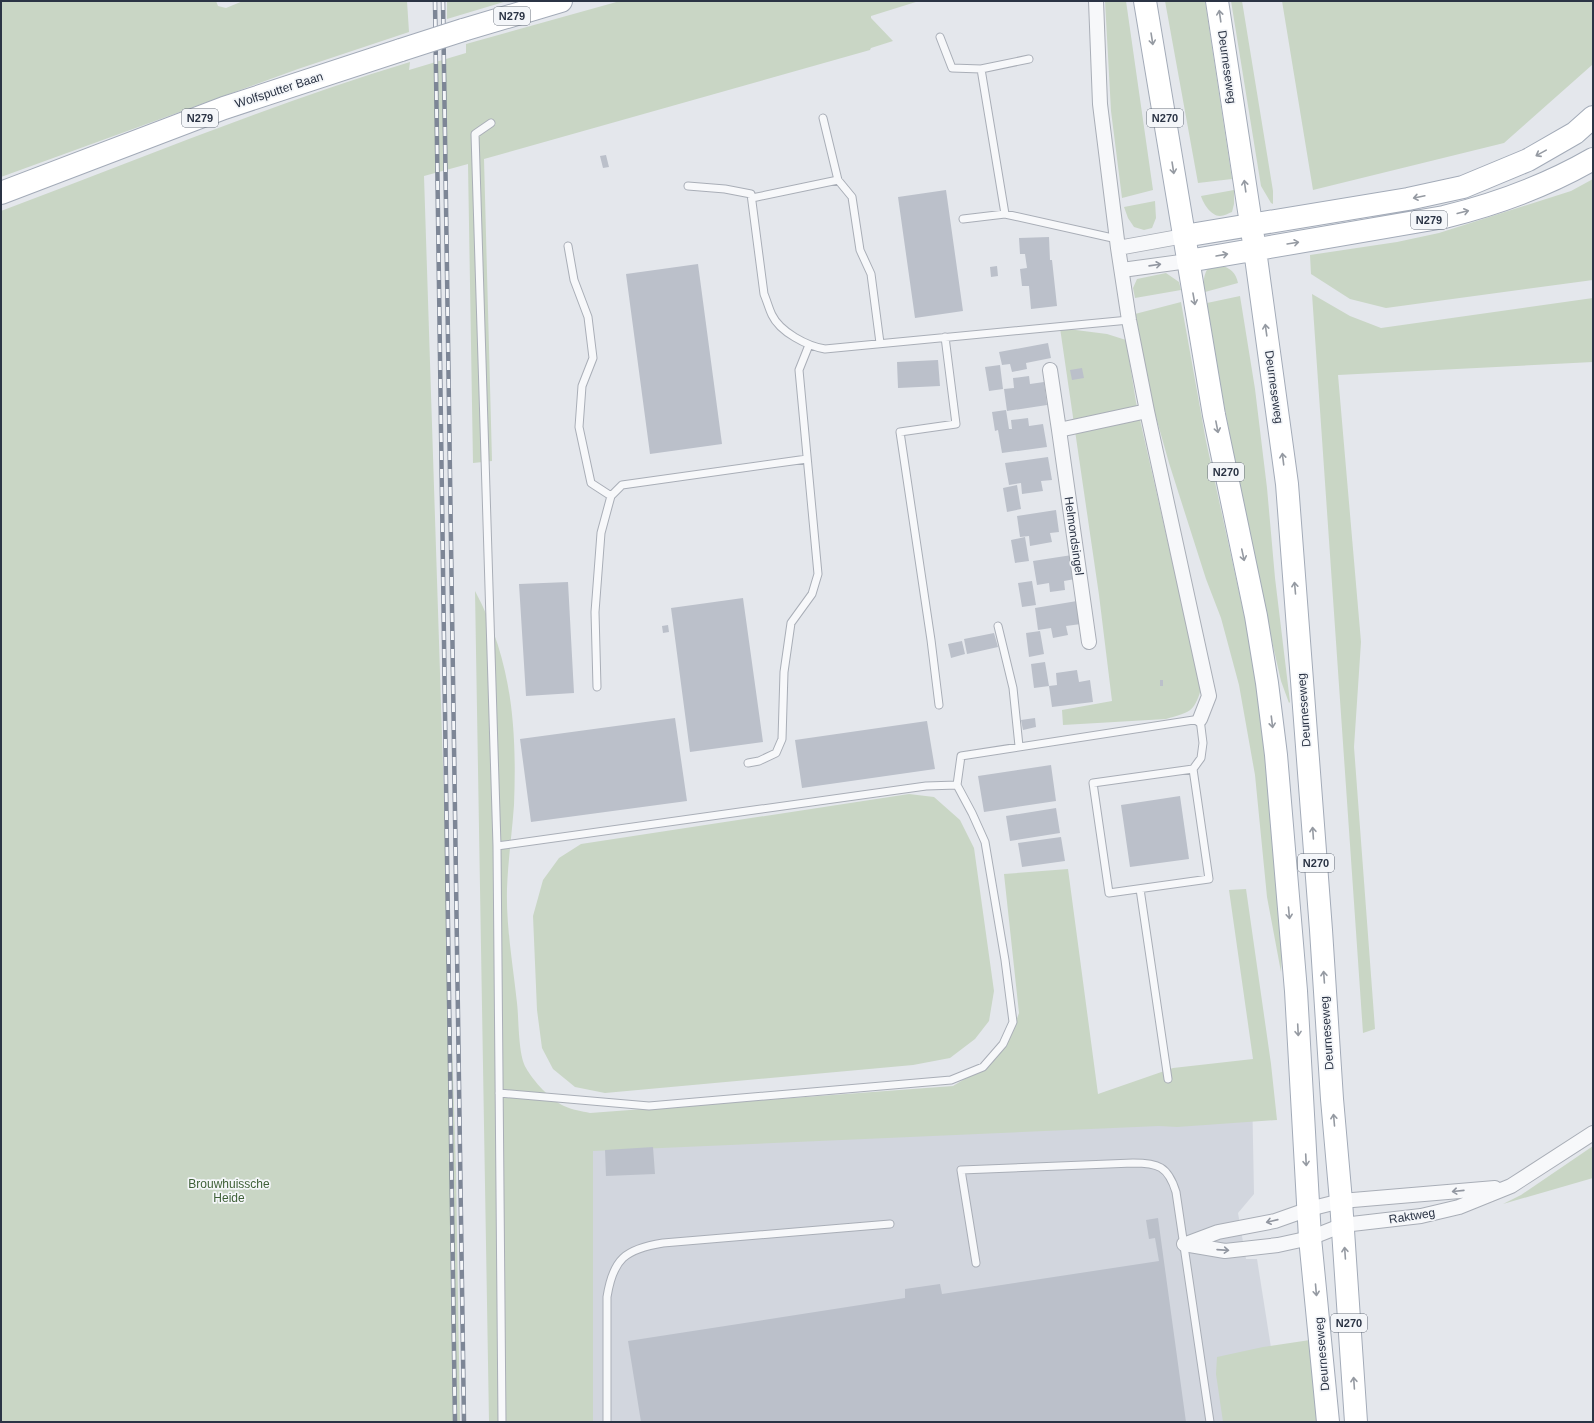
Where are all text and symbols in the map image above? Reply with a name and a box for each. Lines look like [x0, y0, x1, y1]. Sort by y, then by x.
road number: N279 [494, 7, 530, 25]
one-way arrow [1215, 9, 1223, 22]
street label: Deurneseweg [1215, 29, 1239, 105]
one-way arrow [1148, 33, 1156, 46]
street label: Wolfsputter Baan [233, 69, 325, 111]
road number: N279 [182, 109, 218, 127]
road number: N270 [1147, 109, 1183, 127]
one-way arrow [1535, 149, 1547, 157]
one-way arrow [1169, 161, 1177, 174]
one-way arrow [1241, 180, 1249, 193]
one-way arrow [1413, 194, 1426, 202]
one-way arrow [1456, 208, 1469, 216]
road number: N279 [1411, 211, 1447, 229]
one-way arrow [1287, 239, 1300, 247]
one-way arrow [1215, 251, 1228, 259]
one-way arrow [1148, 261, 1161, 269]
one-way arrow [1190, 293, 1198, 306]
one-way arrow [1262, 324, 1270, 337]
street label: Deurneseweg [1262, 349, 1286, 425]
one-way arrow [1213, 421, 1221, 434]
one-way arrow [1279, 452, 1287, 465]
road number: N270 [1208, 463, 1244, 481]
street label: Helmondsingel [1062, 496, 1086, 576]
one-way arrow [1239, 548, 1247, 561]
one-way arrow [1291, 582, 1298, 595]
street label: Deurneseweg [1294, 673, 1314, 747]
one-way arrow [1268, 715, 1276, 728]
one-way arrow [1310, 827, 1317, 840]
road number: N270 [1298, 854, 1334, 872]
one-way arrow [1286, 906, 1293, 919]
one-way arrow [1320, 971, 1327, 984]
street label: Deurneseweg [1317, 996, 1337, 1070]
one-way arrow [1294, 1023, 1302, 1036]
one-way arrow [1330, 1114, 1337, 1127]
one-way arrow [1302, 1153, 1309, 1166]
park label: Brouwhuissche Heide [188, 1177, 270, 1205]
one-way arrow [1452, 1188, 1465, 1195]
street label: Raktweg [1388, 1205, 1436, 1227]
one-way arrow [1266, 1218, 1279, 1226]
one-way arrow [1216, 1246, 1229, 1254]
one-way arrow [1341, 1247, 1348, 1260]
one-way arrow [1312, 1283, 1319, 1296]
road number: N270 [1331, 1314, 1367, 1332]
street label: Deurneseweg [1312, 1317, 1332, 1391]
one-way arrow [1350, 1377, 1357, 1390]

